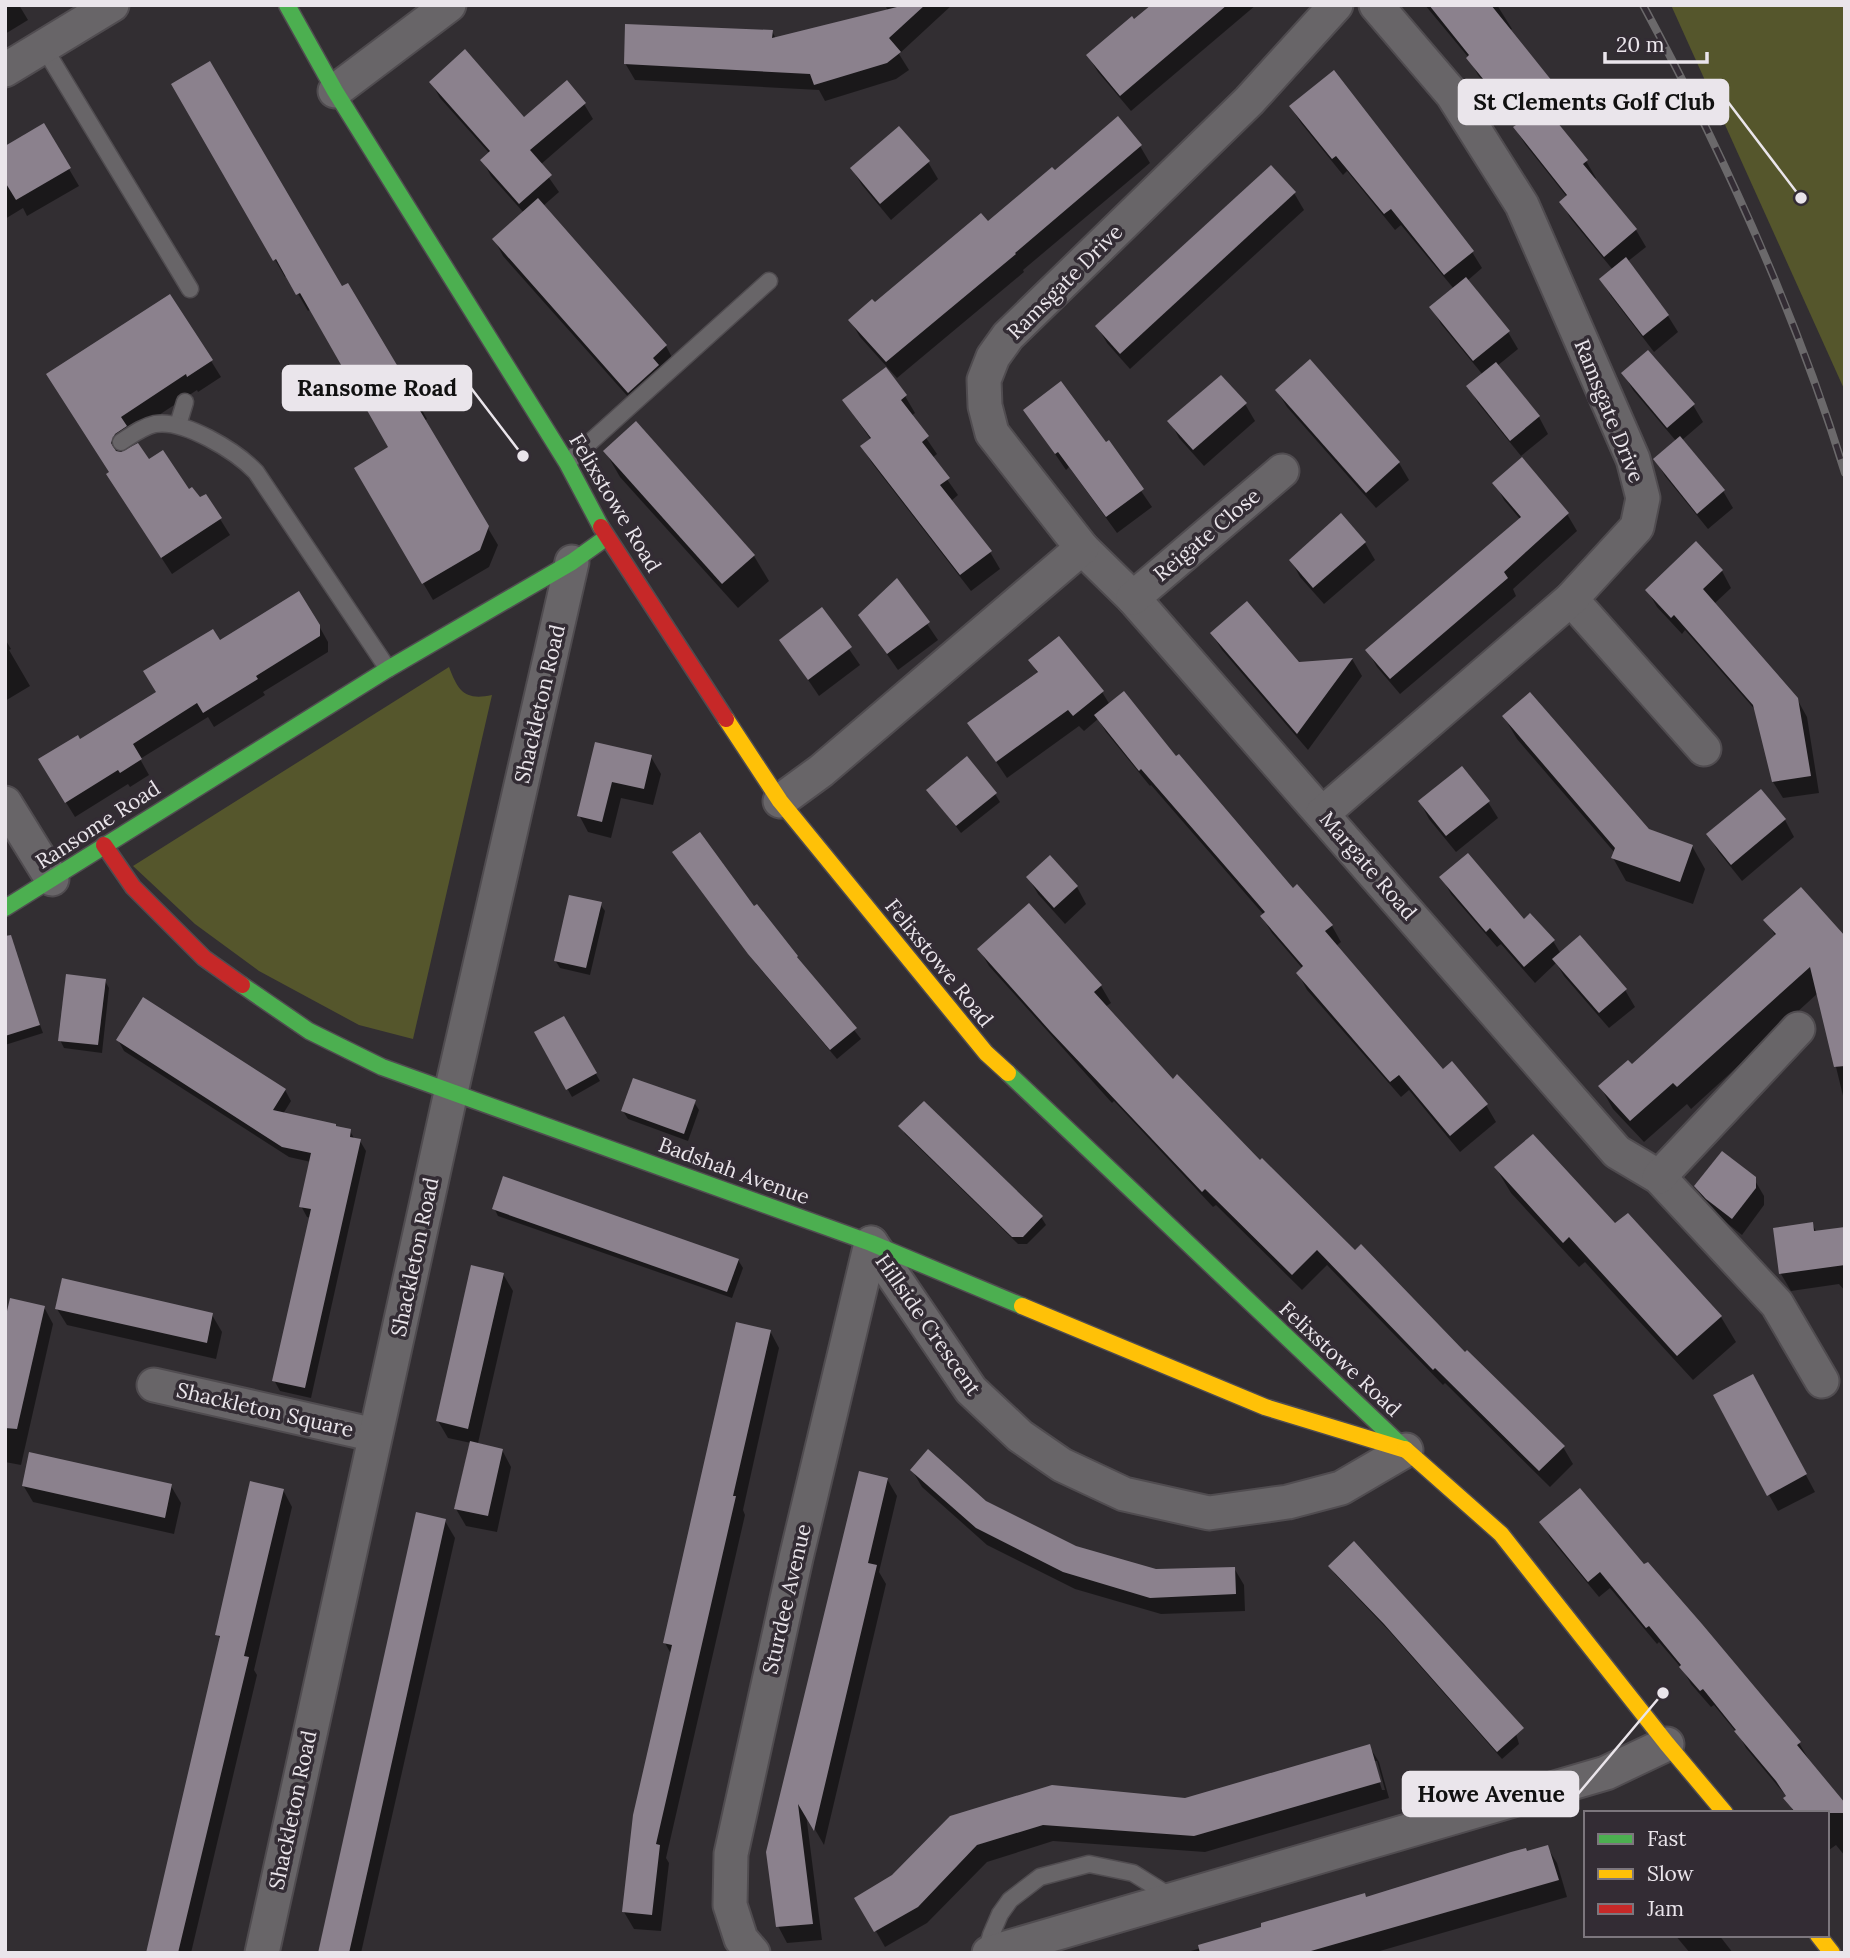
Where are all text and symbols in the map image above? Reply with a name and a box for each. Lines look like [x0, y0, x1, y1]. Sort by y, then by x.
scale bar [1605, 21, 1706, 65]
text: 20 m [1616, 31, 1665, 58]
callout: St Clements Golf Club [1459, 80, 1728, 124]
text: St Clements Golf Club [1473, 87, 1715, 116]
street label: Ramsgate Drive [1001, 218, 1128, 345]
street label: Ramsgate Drive [1568, 335, 1651, 487]
callout: Ransome Road [283, 366, 471, 410]
text: Ransome Road [297, 373, 458, 402]
street label: Felixstowe Road [563, 428, 668, 577]
street label: Reigate Close [1148, 482, 1266, 587]
street label: Shackleton Road [508, 622, 571, 786]
street label: Ransome Road [30, 774, 165, 875]
street label: Margate Road [1314, 806, 1423, 926]
street label: Felixstowe Road [879, 893, 999, 1032]
street label: Badshah Avenue [655, 1131, 813, 1210]
street label: Shackleton Road [384, 1175, 445, 1339]
street label: Hillside Crescent [870, 1249, 988, 1401]
street label: Felixstowe Road [1274, 1295, 1407, 1422]
street label: Shackleton Square [174, 1376, 356, 1443]
street label: Sturdee Avenue [756, 1521, 817, 1677]
street label: Shackleton Road [262, 1728, 323, 1892]
callout: Howe Avenue [1403, 1772, 1578, 1816]
text: Howe Avenue [1417, 1779, 1565, 1808]
legend [1584, 1811, 1829, 1937]
text: Fast [1647, 1825, 1687, 1852]
text: Slow [1647, 1860, 1694, 1887]
text: Jam [1646, 1895, 1684, 1922]

